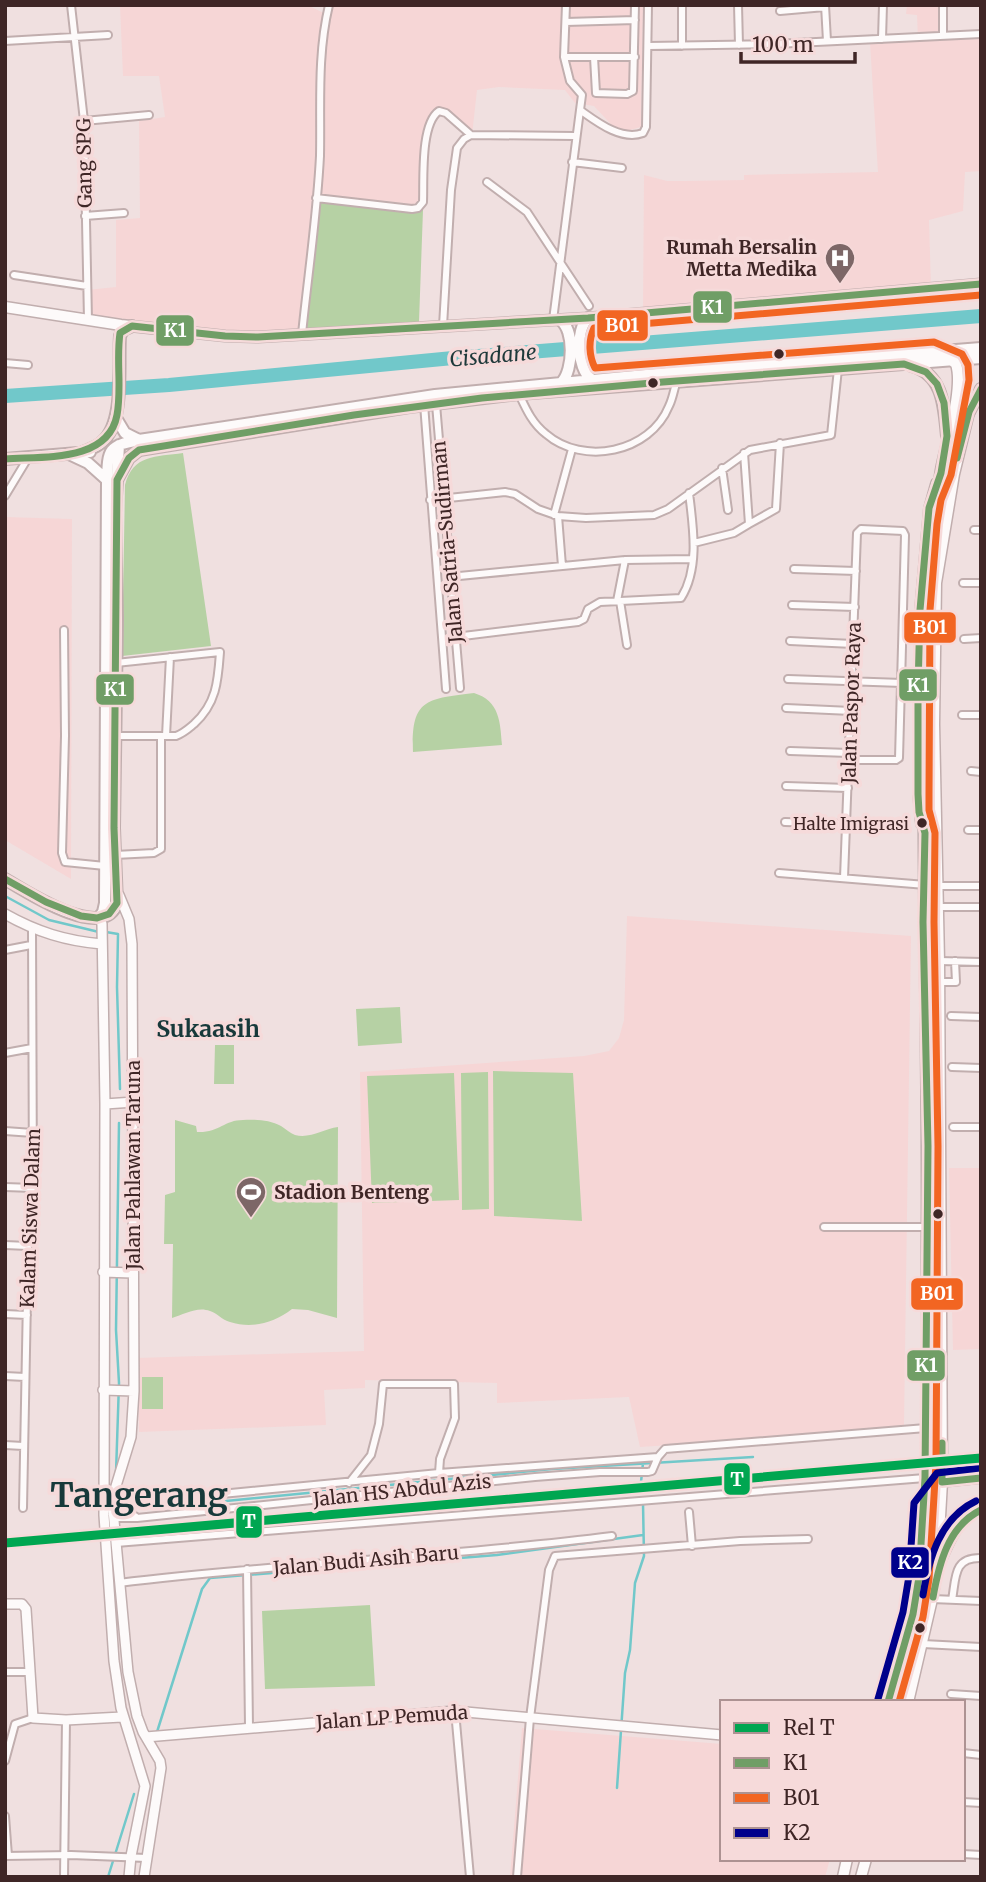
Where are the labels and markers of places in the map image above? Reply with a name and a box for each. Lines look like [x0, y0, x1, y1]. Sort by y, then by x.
place label: Rumah Bersalin Metta Medika [666, 235, 817, 281]
hospital icon: Rumah Bersalin Metta Medika [823, 241, 857, 285]
unlabelled marker [772, 347, 786, 361]
unlabelled marker [646, 376, 660, 390]
place label: Halte Imigrasi [793, 813, 909, 835]
marker: Halte Imigrasi [915, 816, 929, 830]
sports icon: Stadion Benteng [234, 1175, 268, 1219]
place label: Stadion Benteng [274, 1180, 429, 1204]
unlabelled marker [931, 1207, 945, 1221]
unlabelled marker [913, 1621, 927, 1635]

